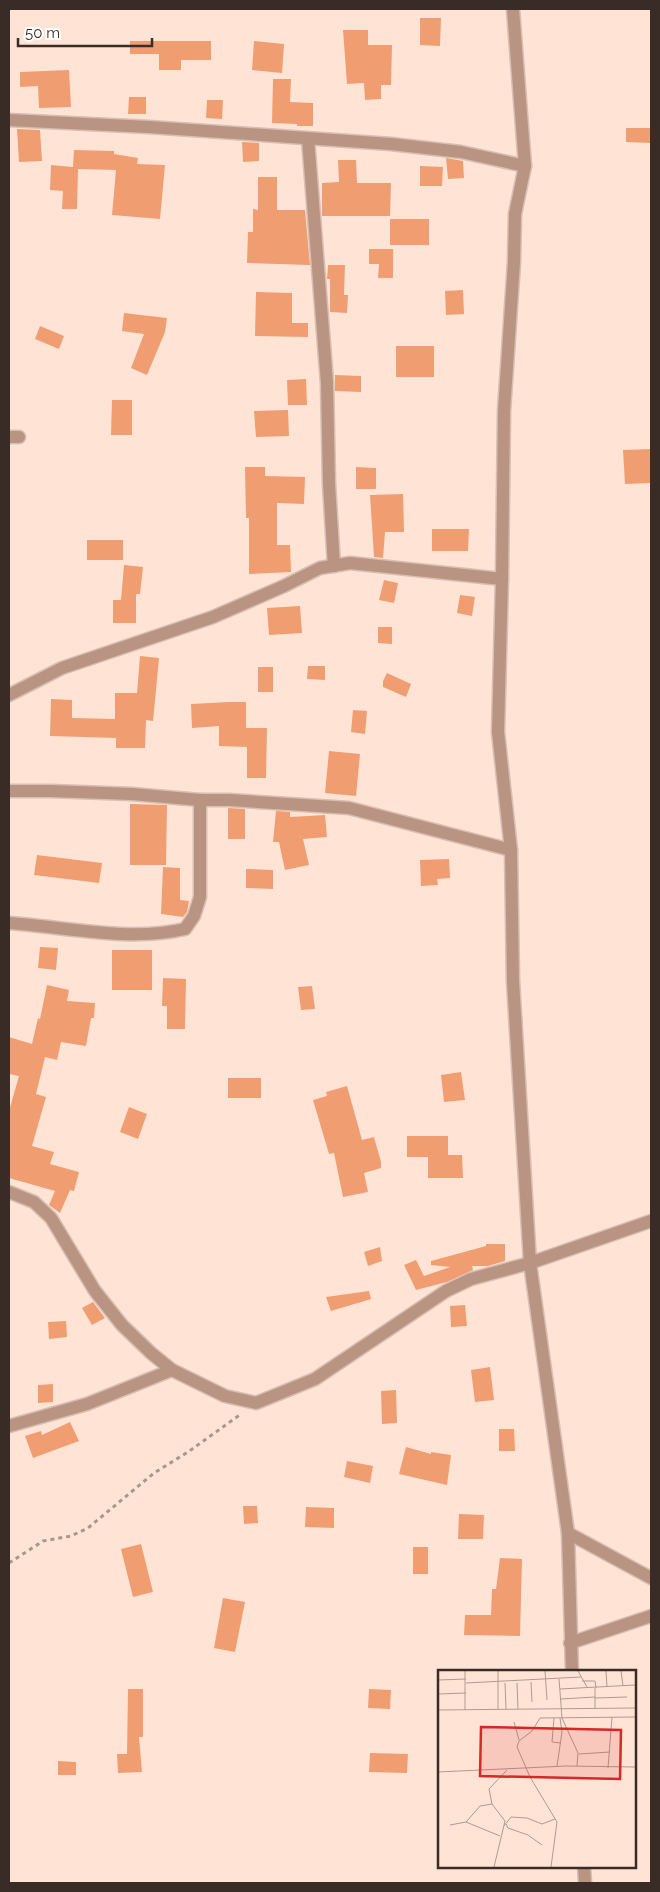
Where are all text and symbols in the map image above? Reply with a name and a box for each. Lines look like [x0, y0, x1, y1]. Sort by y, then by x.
scale bar [18, 15, 151, 47]
text: 50 m [25, 24, 60, 42]
inset map [438, 1670, 635, 1867]

